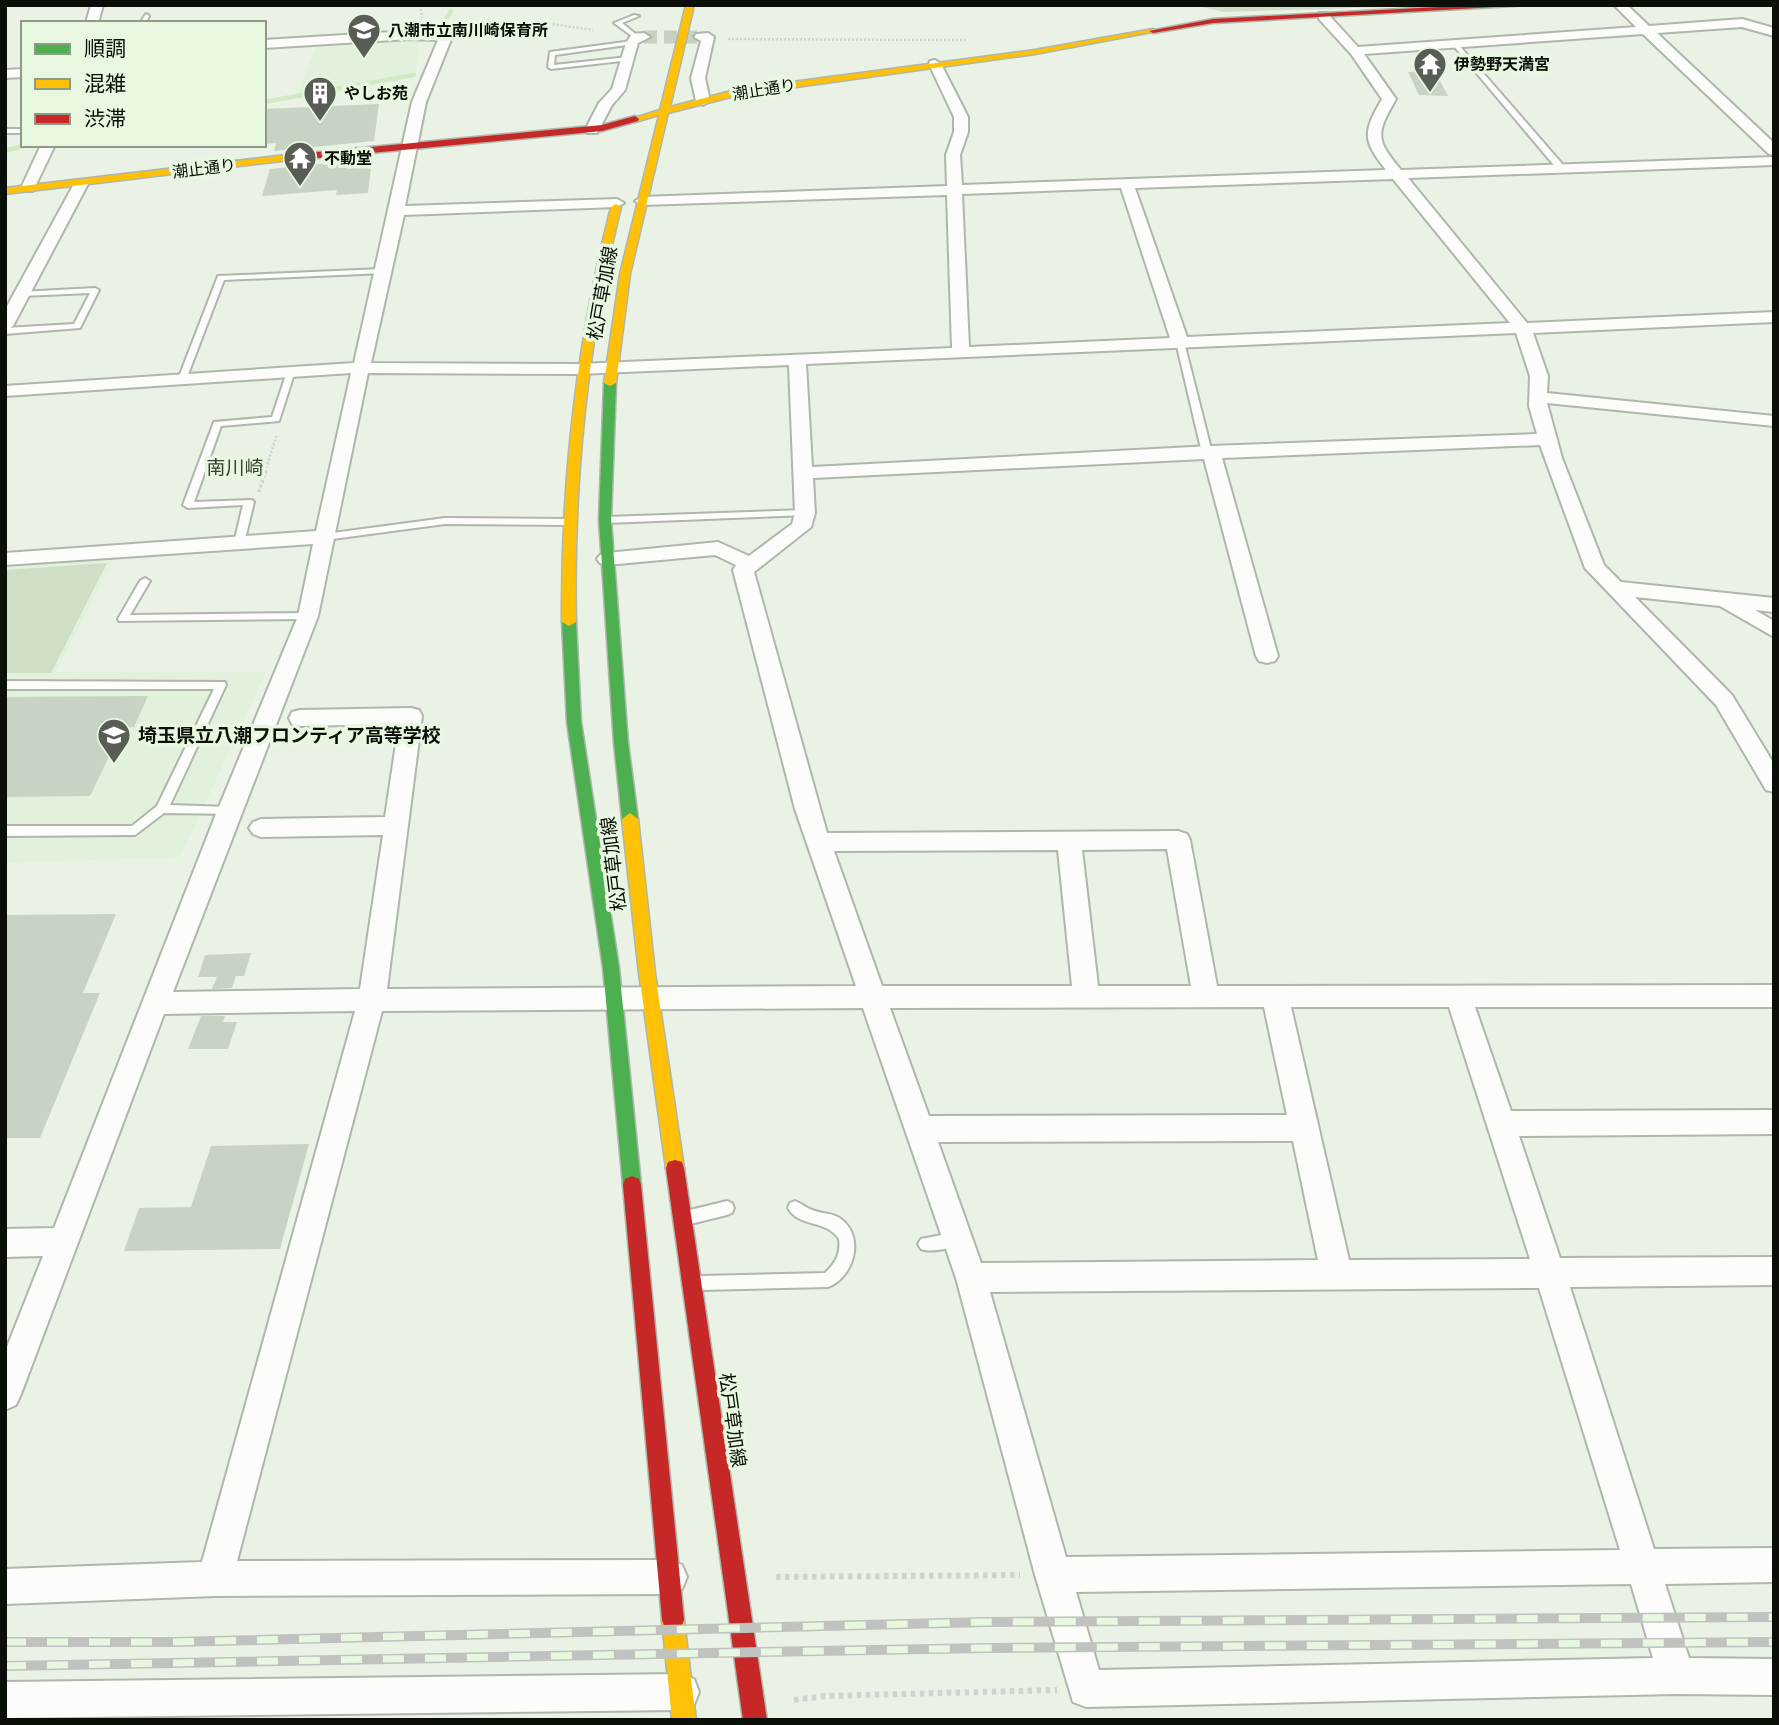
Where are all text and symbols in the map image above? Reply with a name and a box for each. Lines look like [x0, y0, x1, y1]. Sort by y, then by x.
school or university icon: 八潮市立南川崎保育所 [345, 11, 383, 60]
place label: 八潮市立南川崎保育所 [388, 20, 548, 40]
legend [21, 21, 266, 147]
text: 順調 [84, 35, 126, 62]
temple icon: 伊勢野天満宮 [1411, 45, 1449, 94]
place label: 伊勢野天満宮 [1453, 54, 1550, 74]
text: 混雑 [84, 70, 126, 97]
building icon: やしお苑 [301, 74, 339, 123]
street label: 潮止通り [731, 74, 797, 104]
place label: やしお苑 [344, 83, 408, 103]
text: 渋滞 [84, 105, 126, 132]
temple icon: 不動堂 [281, 139, 319, 188]
place label: 不動堂 [324, 148, 372, 168]
street label: 潮止通り [171, 154, 237, 182]
street label: 松戸草加線 [582, 244, 622, 342]
district label: 南川崎 [206, 455, 264, 479]
school or university icon: 埼玉県立八潮フロンティア高等学校 [95, 716, 133, 765]
place label: 埼玉県立八潮フロンティア高等学校 [138, 723, 441, 747]
street label: 松戸草加線 [595, 815, 631, 913]
street label: 松戸草加線 [715, 1371, 751, 1469]

